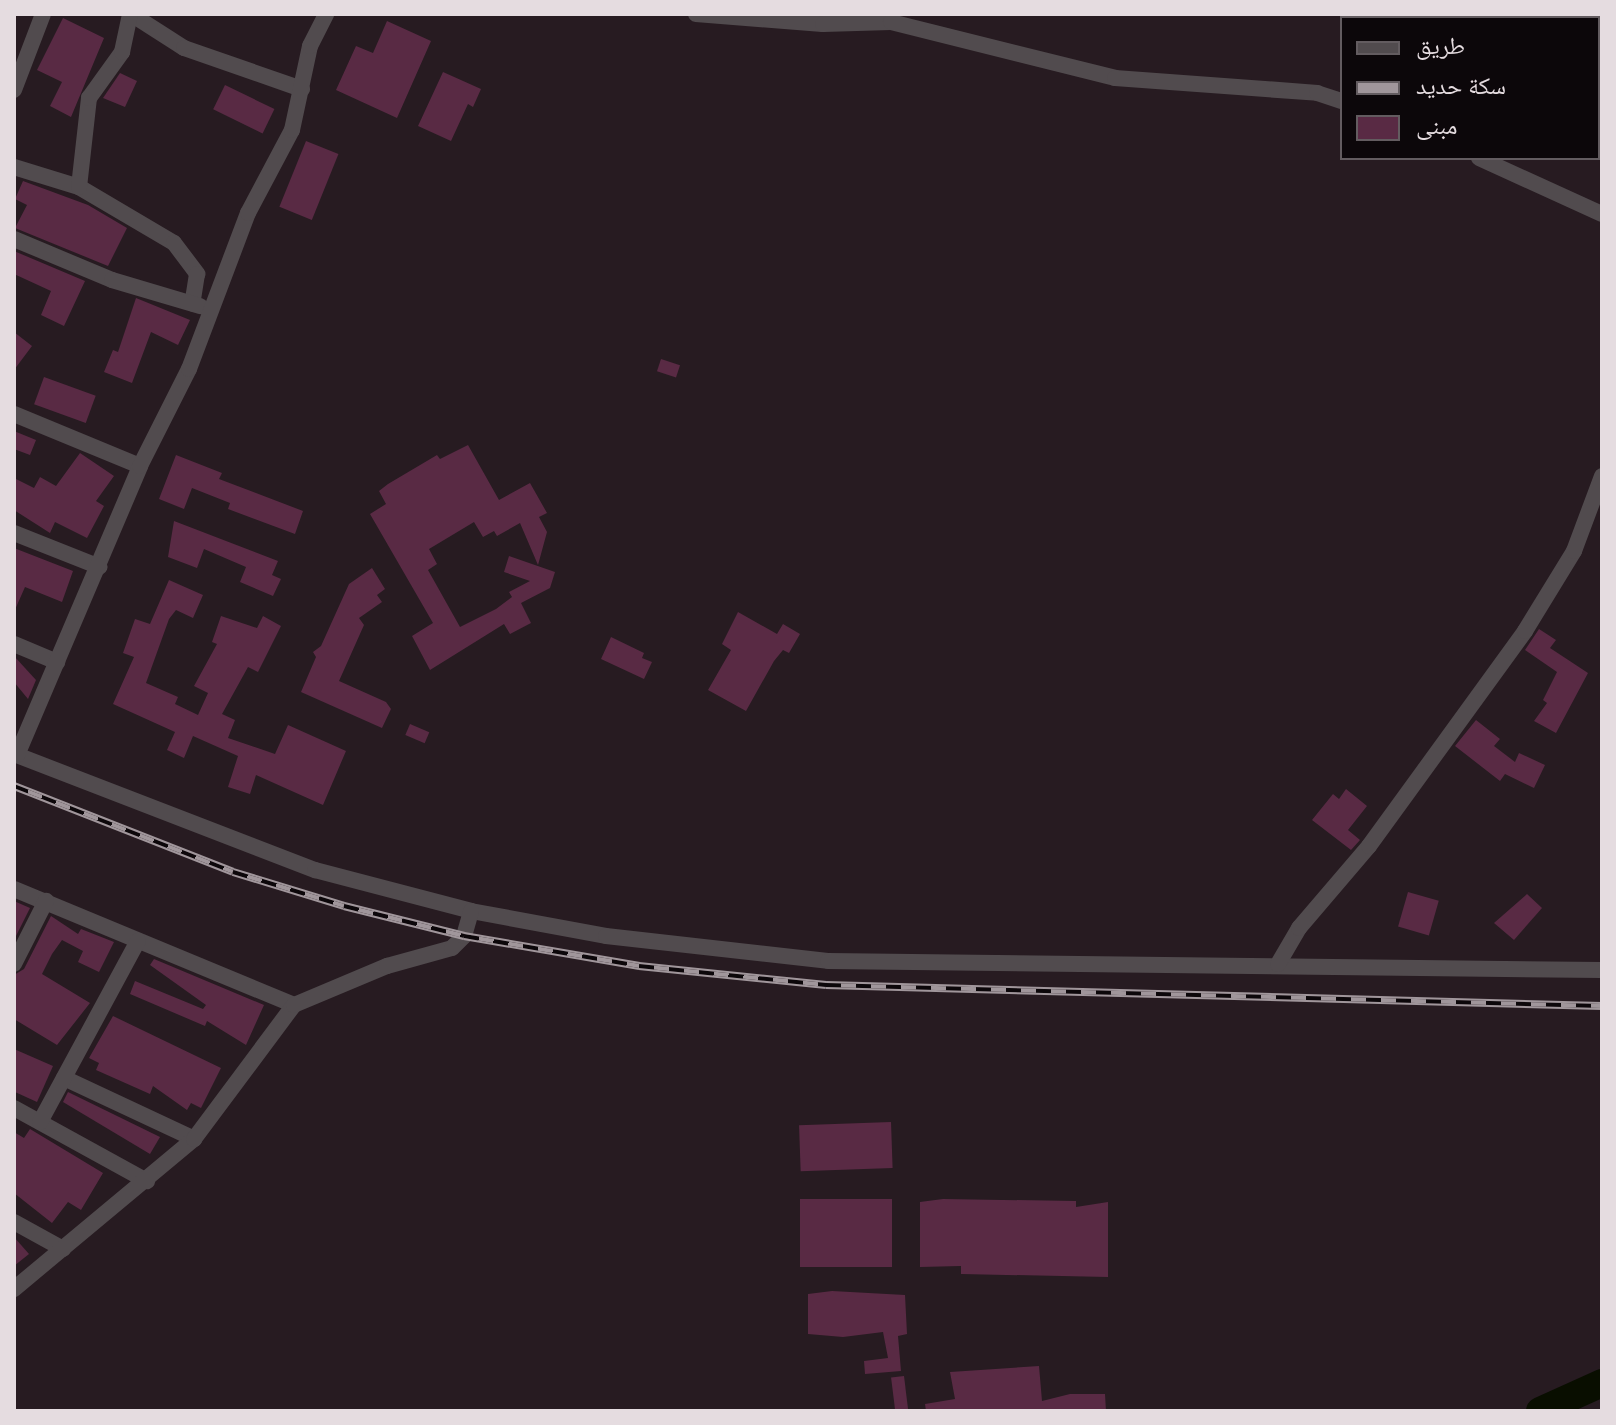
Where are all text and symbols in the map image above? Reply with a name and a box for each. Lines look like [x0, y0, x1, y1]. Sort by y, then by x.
legend [1340, 16, 1600, 160]
text: طريق [1416, 31, 1465, 60]
text: سكة حديد [1416, 71, 1506, 100]
text: مبنى [1416, 111, 1457, 140]

